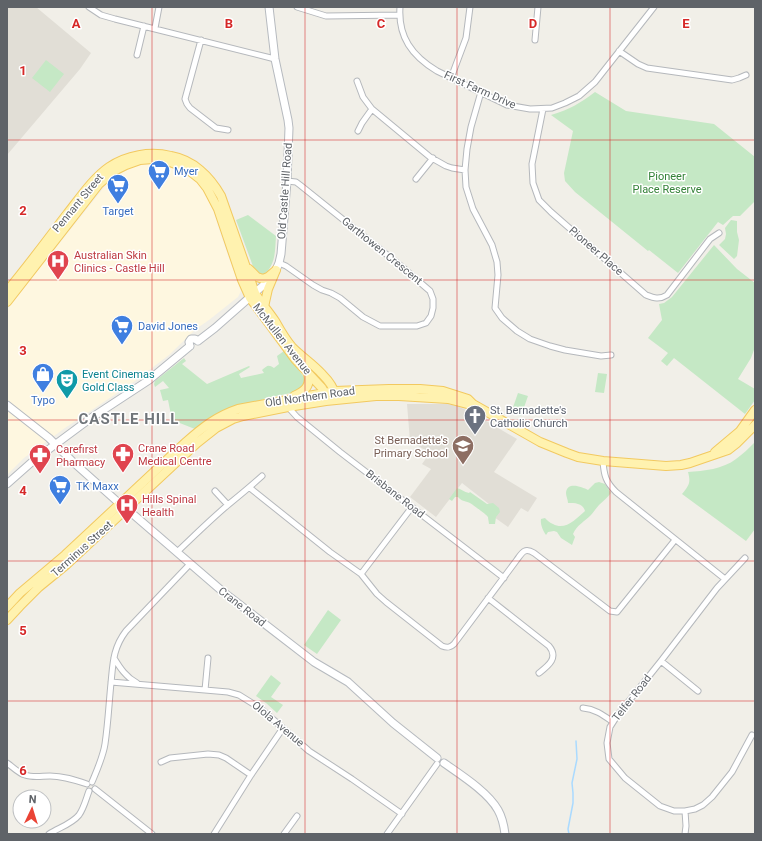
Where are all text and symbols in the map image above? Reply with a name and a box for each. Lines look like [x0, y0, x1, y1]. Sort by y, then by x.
text: A [72, 16, 81, 31]
text: B [225, 16, 233, 31]
text: C [377, 16, 386, 31]
text: D [529, 16, 537, 31]
text: E [682, 16, 690, 31]
text: 1 [19, 63, 27, 78]
street label: First Farm Drive [442, 68, 518, 112]
street label: Old Castle Hill Road [275, 142, 295, 240]
supermarket icon: Myer [146, 158, 172, 191]
place label: Myer [174, 165, 199, 178]
park label: Pioneer Place Reserve [633, 170, 702, 196]
street label: Pennant Street [50, 171, 106, 235]
supermarket icon: Target [105, 172, 131, 205]
text: 2 [19, 203, 27, 218]
place label: Target [102, 205, 134, 218]
street label: Garthowen Crescent [339, 215, 425, 288]
street label: Pioneer Place [566, 224, 626, 278]
hospital icon: Australian Skin Clinics - Castle Hill [45, 248, 71, 281]
place label: Australian Skin Clinics - Castle Hill [74, 249, 165, 275]
street label: McMullen Avenue [250, 301, 314, 377]
supermarket icon: David Jones [109, 313, 135, 346]
place label: David Jones [138, 320, 198, 333]
text: 3 [19, 343, 27, 358]
shop icon: Typo [30, 361, 56, 394]
theatre icon: Event Cinemas Gold Class [54, 367, 80, 400]
place label: Event Cinemas Gold Class [82, 368, 155, 394]
street label: Old Northern Road [264, 384, 356, 410]
place label: Typo [31, 394, 55, 407]
church icon: St. Bernadette's Catholic Church [462, 403, 488, 436]
place label: St. Bernadette's Catholic Church [490, 404, 568, 430]
district label: CASTLE HILL [79, 410, 179, 428]
school or university icon: St Bernadette's Primary School [450, 433, 476, 466]
place label: St Bernadette's Primary School [374, 434, 448, 460]
pharmacy icon: Crane Road Medical Centre [110, 441, 136, 474]
pharmacy icon: Carefirst Pharmacy [27, 442, 53, 475]
place label: Crane Road Medical Centre [138, 442, 212, 468]
place label: Carefirst Pharmacy [56, 443, 106, 469]
street label: Brisbane Road [363, 467, 427, 521]
supermarket icon: TK Maxx [47, 473, 73, 506]
place label: TK Maxx [76, 480, 119, 493]
text: 4 [19, 483, 27, 498]
hospital icon: Hills Spinal Health [114, 492, 140, 525]
place label: Hills Spinal Health [142, 493, 196, 519]
street label: Terminus Street [49, 518, 115, 580]
street label: Crane Road [216, 584, 268, 630]
text: 5 [19, 623, 27, 638]
street label: Telfer Road [610, 672, 654, 724]
street label: Olola Avenue [249, 698, 307, 750]
text: 6 [19, 763, 27, 778]
north arrow [12, 789, 52, 829]
text: N [28, 793, 37, 806]

